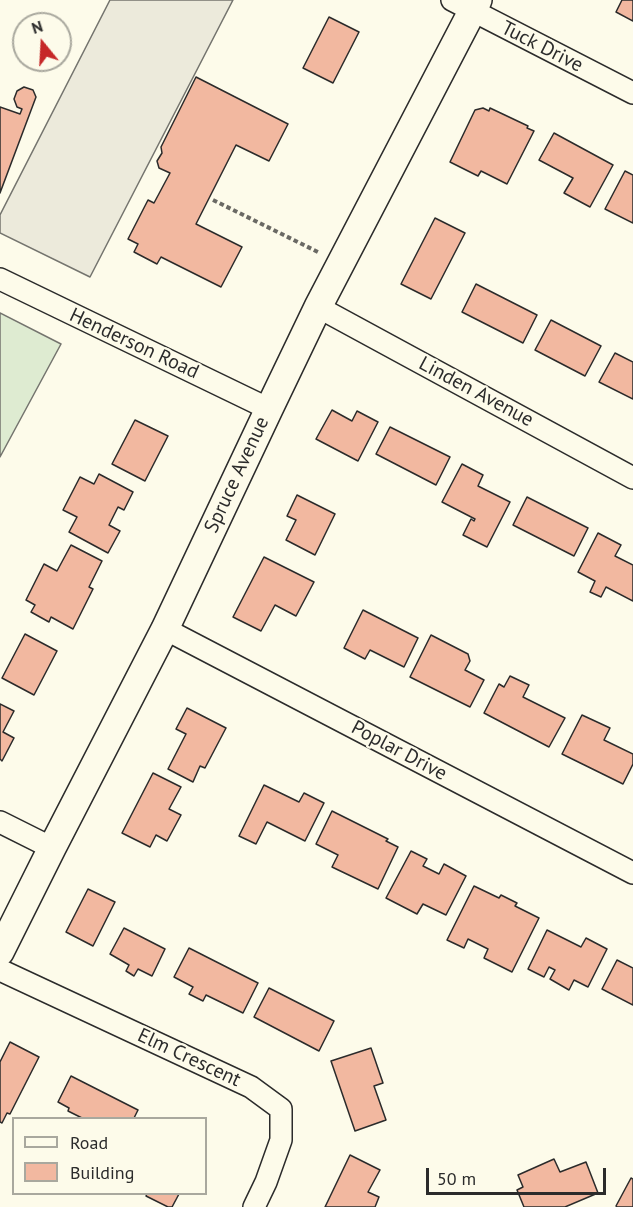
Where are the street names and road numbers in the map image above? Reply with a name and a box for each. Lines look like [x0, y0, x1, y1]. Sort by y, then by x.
street label: Tuck Drive [497, 16, 587, 78]
street label: Henderson Road [65, 304, 203, 384]
street label: Linden Avenue [415, 352, 537, 432]
street label: Spruce Avenue [200, 413, 274, 537]
street label: Poplar Drive [347, 716, 451, 786]
street label: Elm Crescent [134, 1024, 244, 1092]

